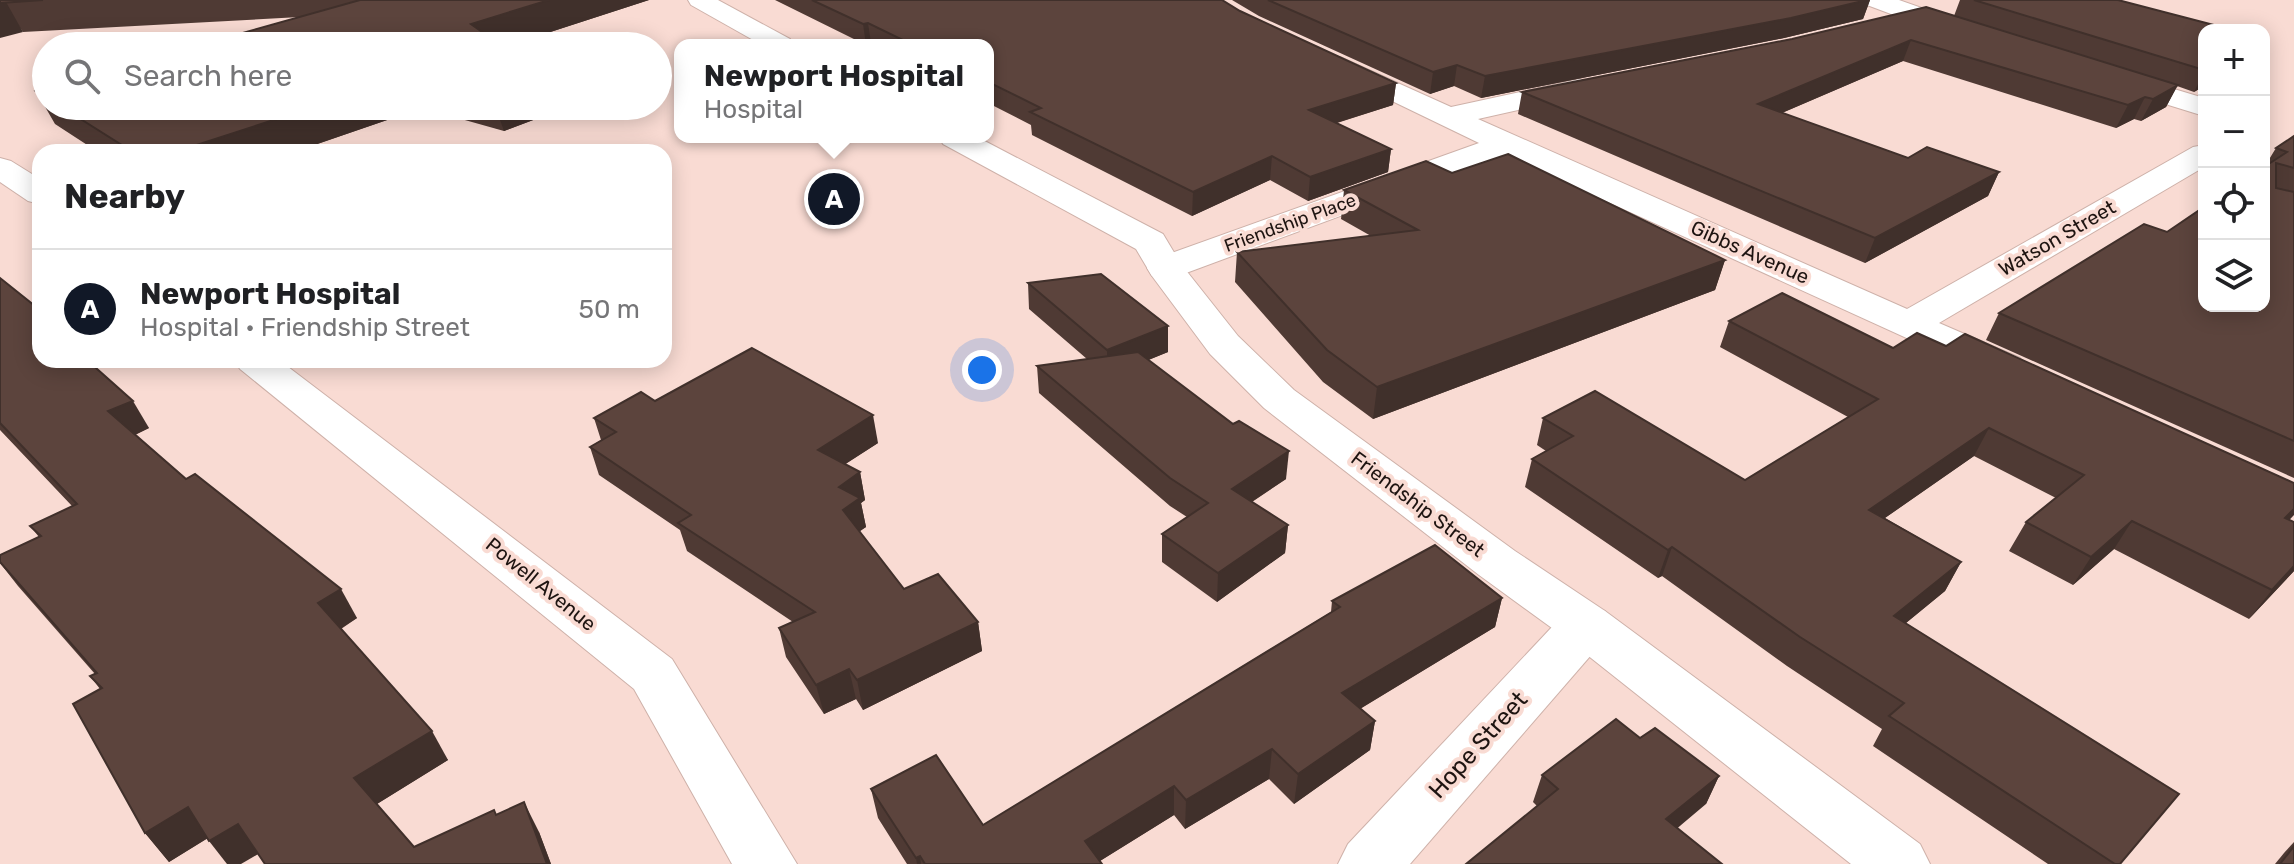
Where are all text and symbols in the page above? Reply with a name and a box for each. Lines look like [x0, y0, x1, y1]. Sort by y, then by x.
map controls [2198, 24, 2270, 312]
button: + [2198, 24, 2270, 96]
search box [32, 32, 672, 120]
popup [674, 39, 994, 143]
icon: search [60, 54, 104, 98]
text: Search here [124, 58, 292, 94]
text: Newport Hospital [704, 58, 964, 94]
text: Hospital [704, 94, 803, 125]
button: − [2198, 96, 2270, 168]
button: locate [2198, 168, 2270, 240]
pin: A [808, 169, 860, 229]
text: Nearby [64, 176, 185, 217]
street label: Friendship Place [1221, 189, 1359, 257]
street label: Watson Street [1994, 195, 2120, 281]
street label: Gibbs Avenue [1687, 215, 1813, 289]
button: layers [2198, 240, 2270, 312]
text: Newport Hospital [140, 276, 400, 312]
text: A [81, 294, 99, 325]
text: 50 m [579, 294, 640, 325]
text: Hospital · Friendship Street [140, 312, 470, 343]
your location [962, 350, 1002, 390]
street label: Friendship Street [1347, 446, 1490, 562]
street label: Powell Avenue [481, 532, 601, 636]
street label: Hope Street [1423, 686, 1533, 804]

